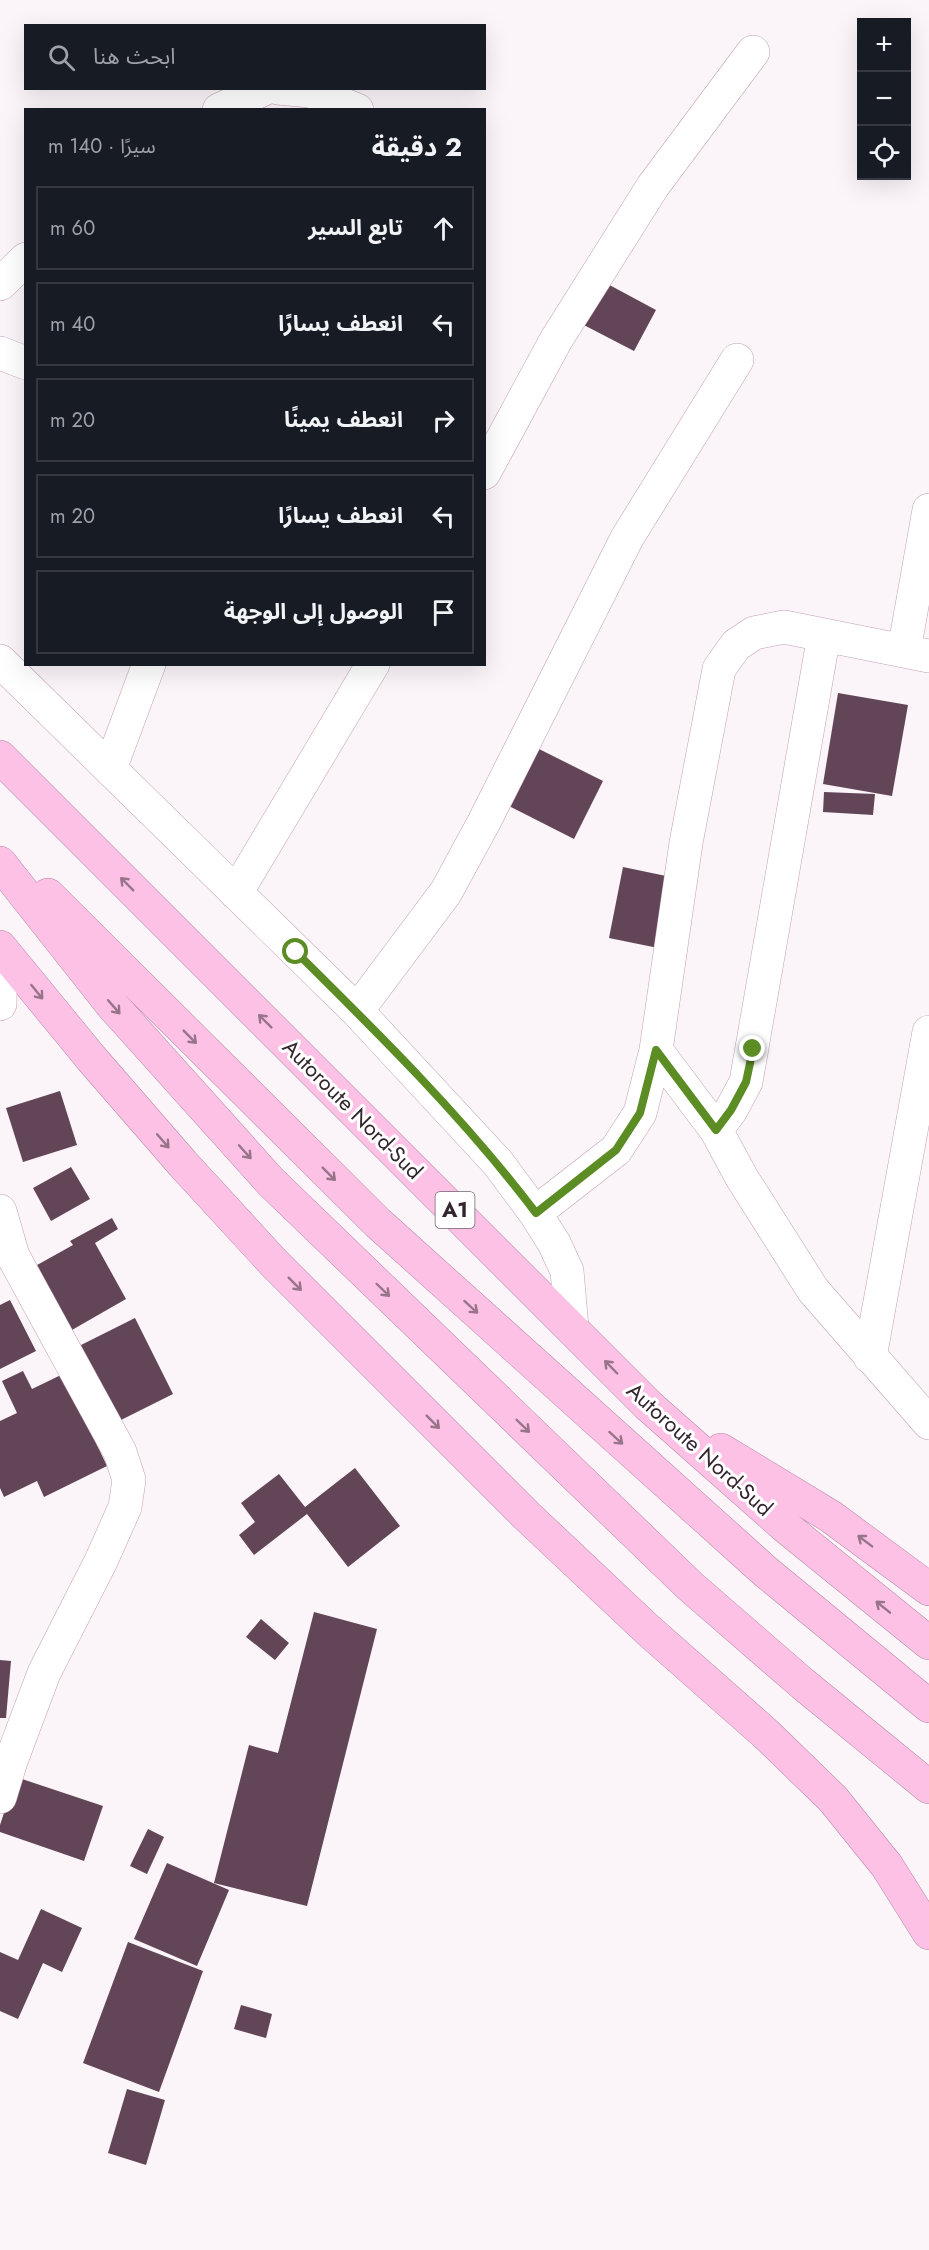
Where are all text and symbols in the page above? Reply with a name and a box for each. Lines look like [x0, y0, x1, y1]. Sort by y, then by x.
map controls [857, 18, 911, 180]
button: + [857, 18, 911, 72]
search box [24, 24, 486, 90]
text: ابحث هنا [93, 40, 175, 72]
icon: search [45, 41, 78, 74]
button: − [857, 72, 911, 126]
button: locate [857, 126, 911, 180]
text: 2 دقيقة [372, 128, 462, 166]
text: سيرًا · 140 m [48, 132, 156, 161]
text: تابع السير [308, 211, 403, 243]
icon: ahead [427, 212, 460, 245]
text: 60 m [50, 214, 95, 243]
text: انعطف يسارًا [278, 307, 403, 339]
icon: left [427, 308, 460, 341]
text: 40 m [50, 310, 95, 339]
text: انعطف يمينًا [284, 403, 403, 435]
icon: right [427, 404, 460, 437]
text: 20 m [50, 406, 95, 435]
text: انعطف يسارًا [278, 499, 403, 531]
icon: left [427, 500, 460, 533]
text: 20 m [50, 502, 95, 531]
text: الوصول إلى الوجهة [224, 595, 403, 627]
icon: arrive [427, 596, 460, 629]
one-way arrow [120, 876, 135, 891]
route start [282, 938, 308, 964]
one-way arrow [30, 984, 44, 999]
one-way arrow [108, 999, 121, 1015]
one-way arrow [258, 1014, 273, 1029]
one-way arrow [183, 1030, 198, 1044]
street label: Autoroute Nord-Sud [276, 1032, 430, 1186]
route end [739, 1035, 765, 1061]
one-way arrow [156, 1133, 170, 1148]
one-way arrow [238, 1145, 252, 1160]
one-way arrow [321, 1167, 336, 1182]
road number: A1 [436, 1192, 474, 1228]
one-way arrow [288, 1277, 303, 1292]
one-way arrow [375, 1283, 390, 1298]
one-way arrow [464, 1300, 479, 1314]
one-way arrow [604, 1359, 618, 1374]
street label: Autoroute Nord-Sud [620, 1375, 780, 1523]
one-way arrow [425, 1415, 440, 1430]
one-way arrow [515, 1419, 530, 1433]
one-way arrow [609, 1431, 624, 1445]
one-way arrow [858, 1535, 874, 1548]
one-way arrow [875, 1600, 891, 1613]

